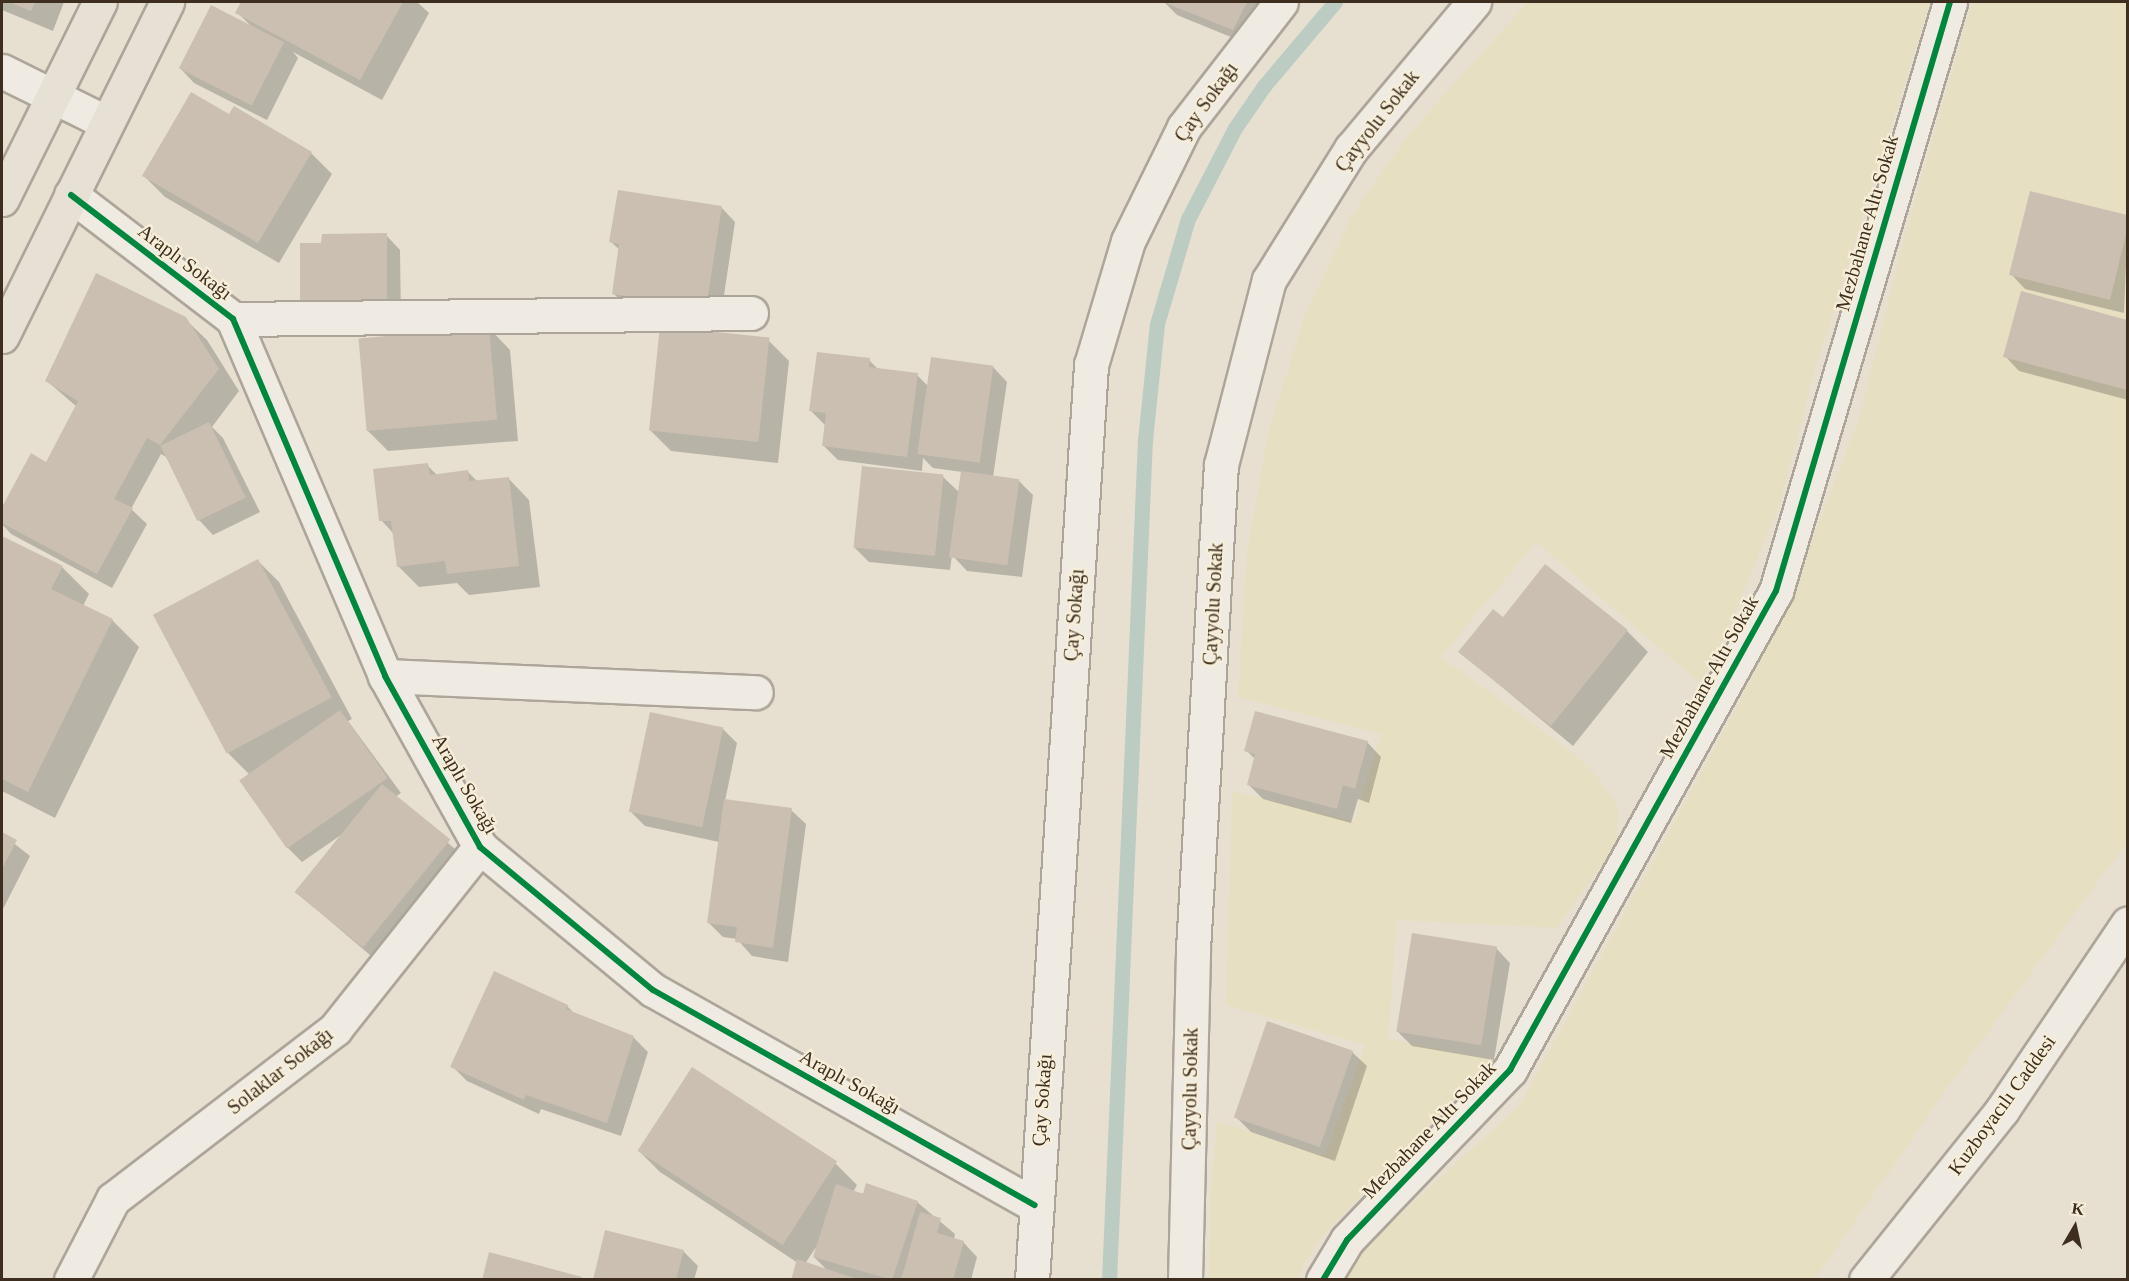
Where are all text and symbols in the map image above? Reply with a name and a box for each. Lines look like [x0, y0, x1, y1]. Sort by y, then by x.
street label: Çay Sokağı [1169, 57, 1243, 147]
street label: Çayyolu Sokak [1330, 65, 1424, 177]
street label: Mezbahane Altı Sokak [1830, 132, 1904, 314]
street label: Araplı Sokağı [133, 219, 237, 305]
street label: Çayyolu Sokak [1198, 542, 1228, 666]
street label: Çay Sokağı [1059, 568, 1089, 662]
street label: Mezbahane Altı Sokak [1654, 591, 1764, 763]
street label: Araplı Sokağı [427, 730, 503, 838]
street label: Solaklar Sokağı [222, 1022, 338, 1120]
street label: Çayyolu Sokak [1177, 1027, 1203, 1151]
street label: Kuzboyacılı Caddesi [1943, 1030, 2061, 1180]
street label: Araplı Sokağı [795, 1044, 905, 1120]
street label: Çay Sokağı [1027, 1053, 1057, 1147]
street label: Mezbahane Altı Sokak [1357, 1056, 1501, 1204]
north arrow [2045, 1197, 2105, 1257]
text: K [2070, 1199, 2085, 1218]

